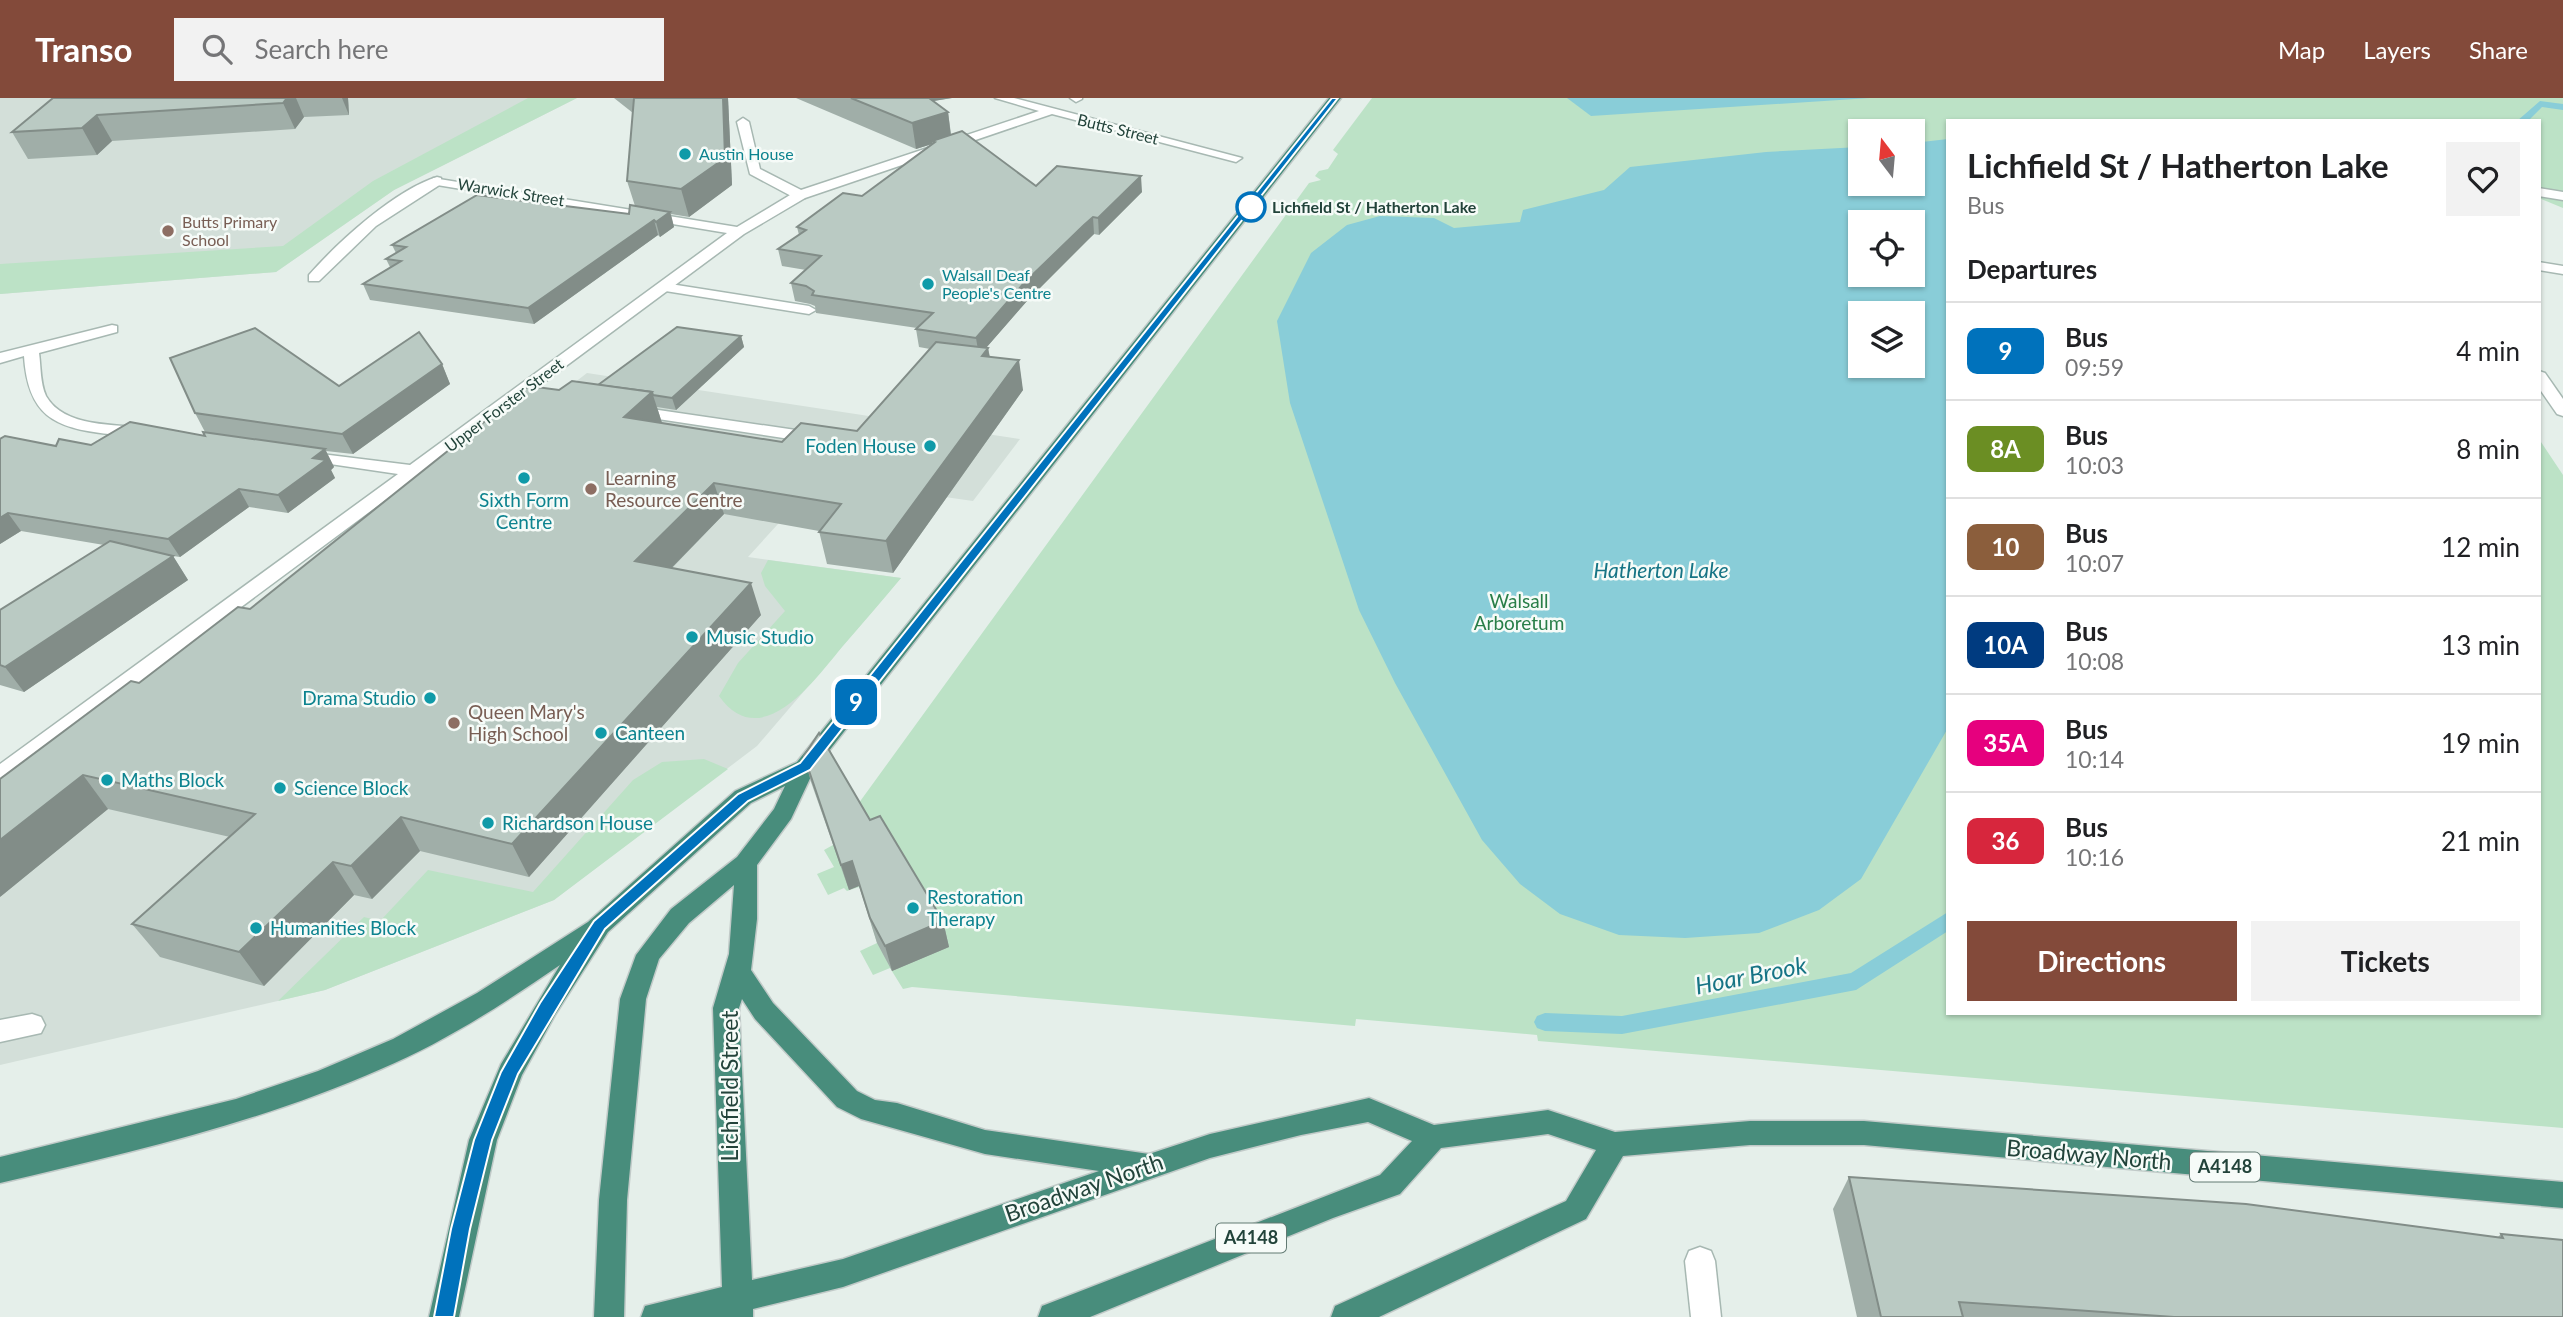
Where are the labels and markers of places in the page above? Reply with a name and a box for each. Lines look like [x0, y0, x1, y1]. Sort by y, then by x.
place label: Austin House [699, 144, 794, 163]
marker: Austin House [677, 146, 693, 162]
marker: Lichfield St / Hatherton Lake [1236, 192, 1266, 222]
place label: Lichfield St / Hatherton Lake [1272, 197, 1477, 216]
place label: Butts Primary School [182, 212, 278, 249]
marker: Butts Primary School [160, 223, 176, 239]
place label: Walsall Deaf People's Centre [942, 265, 1051, 302]
marker: Walsall Deaf People's Centre [920, 276, 936, 292]
place label: Foden House [805, 434, 916, 457]
marker: Foden House [922, 438, 938, 454]
place label: Learning Resource Centre [605, 466, 743, 511]
marker: Sixth Form Centre [516, 470, 532, 486]
marker: Learning Resource Centre [583, 481, 599, 497]
place label: Sixth Form Centre [479, 488, 569, 533]
place label: Music Studio [706, 625, 814, 648]
marker: Music Studio [684, 629, 700, 645]
place label: Drama Studio [302, 686, 416, 709]
marker: Drama Studio [422, 690, 438, 706]
place label: Queen Mary's High School [468, 700, 585, 745]
marker: Queen Mary's High School [446, 715, 462, 731]
place label: Canteen [615, 721, 685, 744]
marker: Canteen [593, 725, 609, 741]
place label: Maths Block [121, 768, 225, 791]
marker: Maths Block [99, 772, 115, 788]
place label: Science Block [294, 776, 409, 799]
marker: Science Block [272, 780, 288, 796]
place label: Richardson House [502, 811, 653, 834]
marker: Richardson House [480, 815, 496, 831]
place label: Restoration Therapy [927, 885, 1023, 930]
marker: Restoration Therapy [905, 900, 921, 916]
place label: Humanities Block [270, 916, 416, 939]
marker: Humanities Block [248, 920, 264, 936]

